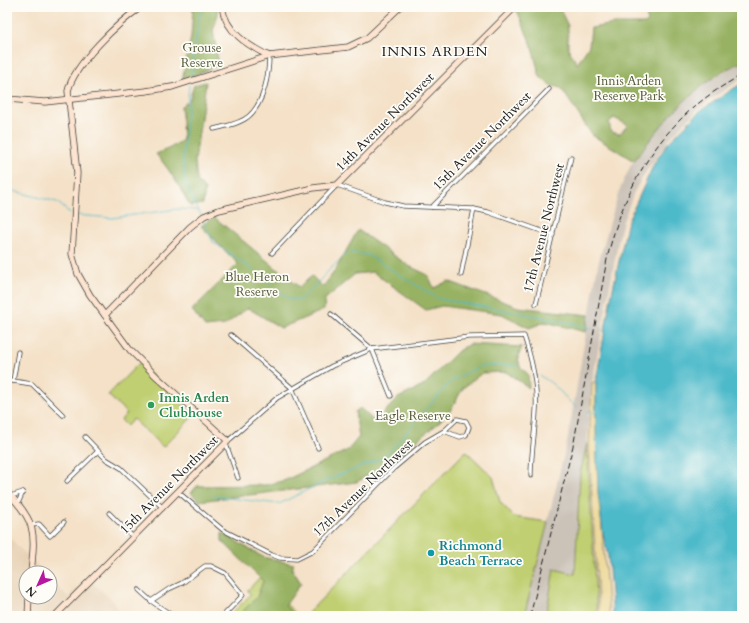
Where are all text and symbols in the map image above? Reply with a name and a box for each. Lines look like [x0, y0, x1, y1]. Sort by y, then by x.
park label: Grouse Reserve [181, 39, 223, 72]
district label: INNIS ARDEN [382, 42, 488, 61]
street label: 14th Avenue Northwest [332, 69, 438, 175]
park label: Innis Arden Reserve Park [594, 72, 664, 105]
street label: 15th Avenue Northwest [429, 88, 535, 194]
street label: 17th Avenue Northwest [519, 162, 569, 294]
park label: Blue Heron Reserve [225, 268, 290, 301]
place label: Innis Arden Clubhouse [159, 389, 230, 422]
marker: Innis Arden Clubhouse [146, 400, 156, 410]
park label: Eagle Reserve [375, 407, 451, 425]
street label: 15th Avenue Northwest [116, 432, 222, 538]
street label: 17th Avenue Northwest [309, 435, 417, 541]
place label: Richmond Beach Terrace [439, 537, 523, 570]
marker: Richmond Beach Terrace [426, 548, 436, 558]
north arrow [18, 565, 58, 605]
text: N [22, 583, 40, 600]

